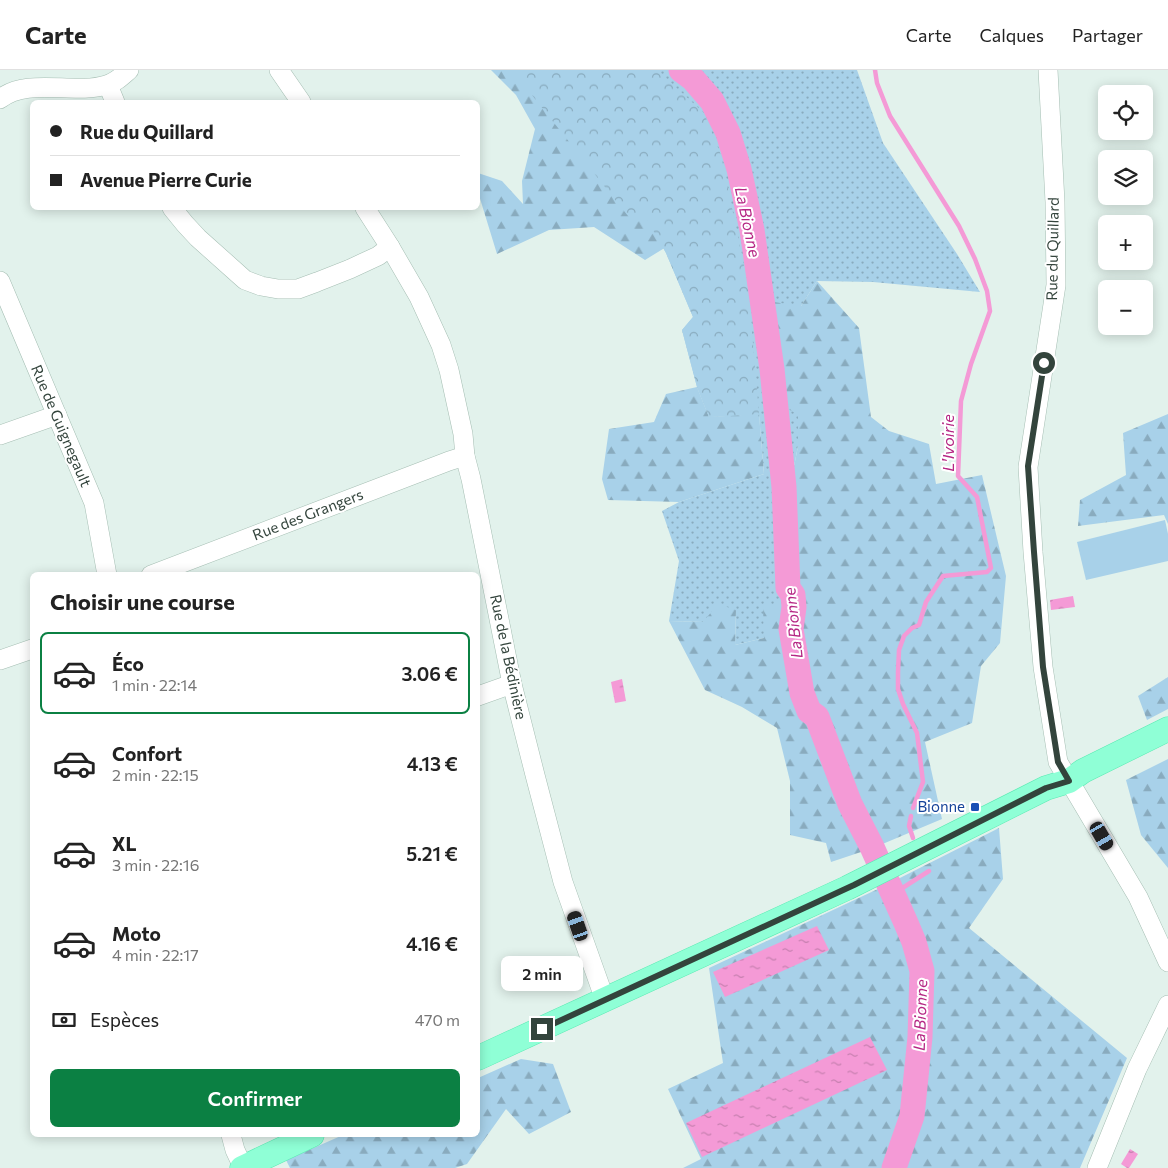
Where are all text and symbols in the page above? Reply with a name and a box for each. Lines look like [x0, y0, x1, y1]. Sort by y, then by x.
text: Carte [25, 20, 87, 49]
text: Carte [906, 24, 951, 46]
text: Calques [979, 24, 1044, 46]
text: Partager [1072, 24, 1143, 46]
map controls [1098, 85, 1153, 335]
button: locate [1098, 85, 1153, 140]
text: Rue du Quillard [80, 120, 214, 143]
button: layers [1098, 150, 1153, 205]
text: Avenue Pierre Curie [80, 168, 252, 191]
water label: La Bionne [732, 185, 765, 259]
street label: Rue du Quillard [1042, 197, 1062, 301]
button: + [1098, 215, 1153, 270]
button: − [1098, 280, 1153, 335]
route start [1033, 352, 1055, 374]
street label: Rue de Guignegault [28, 362, 96, 489]
water label: L'Ivoirie [938, 414, 957, 472]
street label: Rue des Grangers [250, 485, 366, 543]
water label: La Bionne [779, 586, 806, 660]
text: Choisir une course [50, 588, 235, 615]
street label: Rue de la Bédinière [487, 593, 531, 721]
icon: car [52, 651, 97, 696]
text: Éco [112, 652, 144, 675]
text: 3.06 € [402, 662, 458, 685]
text: 1 min · 22:14 [112, 675, 197, 694]
icon: car [52, 741, 97, 786]
text: Confort [112, 742, 182, 765]
text: 4.13 € [407, 752, 458, 775]
text: 2 min · 22:15 [112, 765, 199, 784]
place label: Bionne [917, 797, 965, 815]
marker: Bionne [969, 801, 981, 813]
car [1088, 819, 1115, 853]
icon: car [52, 831, 97, 876]
text: XL [112, 832, 137, 855]
text: 5.21 € [406, 842, 458, 865]
text: 3 min · 22:16 [112, 855, 199, 874]
car [566, 909, 589, 943]
icon: car [52, 921, 97, 966]
text: Moto [112, 922, 161, 945]
text: 4.16 € [406, 932, 458, 955]
text: 4 min · 22:17 [112, 945, 199, 964]
callout: 2 min [501, 956, 583, 992]
text: 2 min [522, 964, 562, 983]
water label: La Bionne [909, 978, 930, 1051]
icon: cash [50, 1006, 78, 1034]
text: Espèces [90, 1008, 159, 1031]
text: 470 m [415, 1010, 460, 1029]
route end [531, 1018, 553, 1040]
button: Confirmer [50, 1069, 460, 1127]

